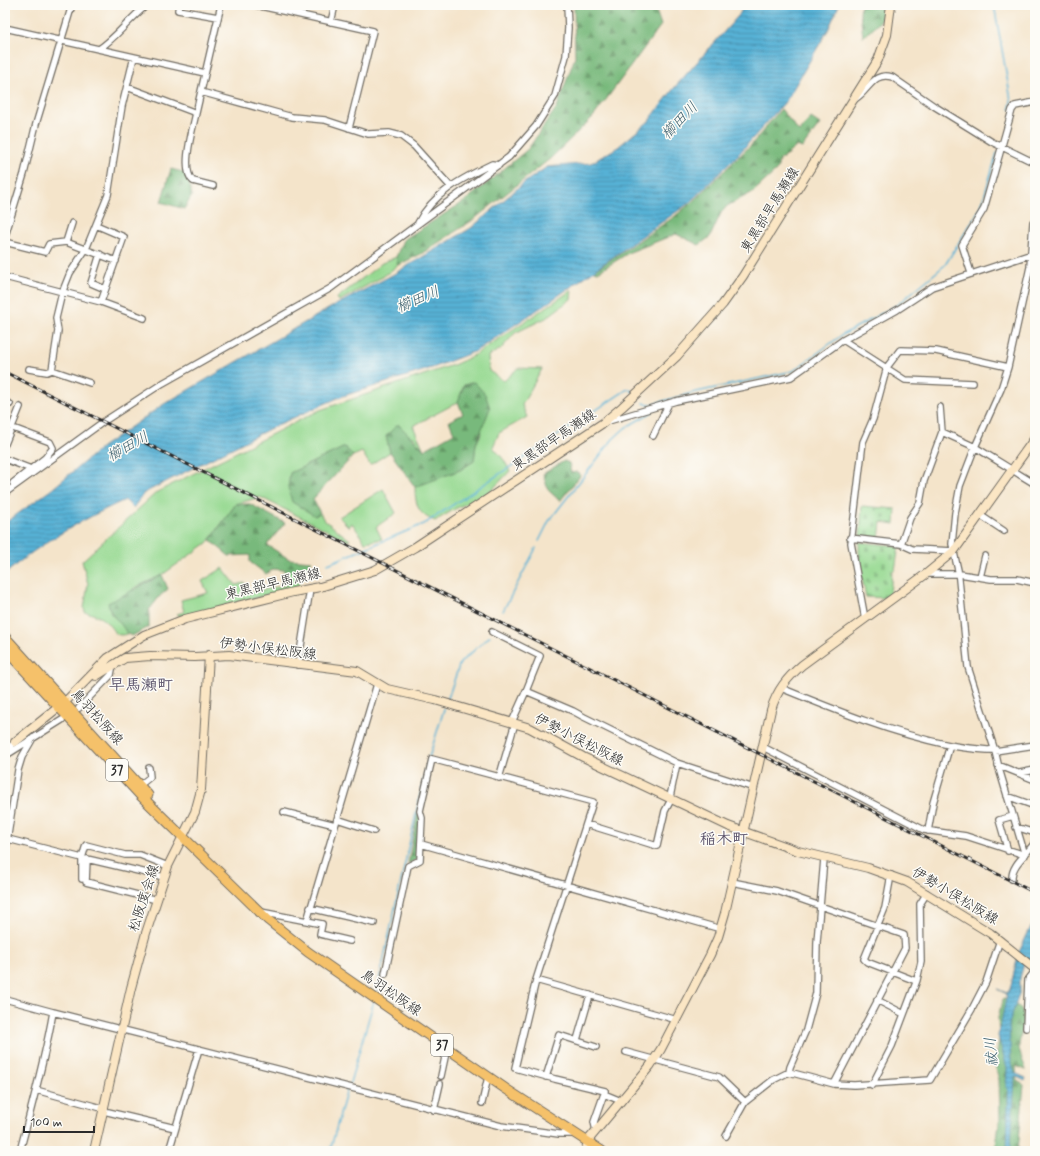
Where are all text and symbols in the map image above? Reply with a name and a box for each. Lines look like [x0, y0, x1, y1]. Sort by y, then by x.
water label: 櫛田川 [657, 98, 703, 144]
street label: 東黒部早馬瀬線 [736, 164, 804, 256]
water label: 櫛田川 [393, 282, 443, 318]
street label: 東黒部早馬瀬線 [508, 405, 600, 475]
water label: 櫛田川 [103, 427, 153, 467]
street label: 東黒部早馬瀬線 [223, 564, 323, 604]
street label: 伊勢小俣松阪線 [218, 634, 318, 664]
district label: 早馬瀬町 [109, 675, 173, 696]
street label: 鳥羽松阪線 [67, 685, 127, 749]
street label: 伊勢小俣松阪線 [531, 710, 627, 770]
road number: 37 [106, 759, 128, 781]
district label: 稲木町 [700, 829, 748, 850]
street label: 松阪度会線 [125, 862, 163, 934]
street label: 伊勢小俣松阪線 [908, 863, 1002, 929]
street label: 鳥羽松阪線 [357, 966, 425, 1020]
road number: 37 [431, 1034, 453, 1056]
water label: 祓川 [981, 1036, 1003, 1068]
scale bar [24, 1108, 94, 1134]
text: 100 m [30, 1115, 62, 1131]

